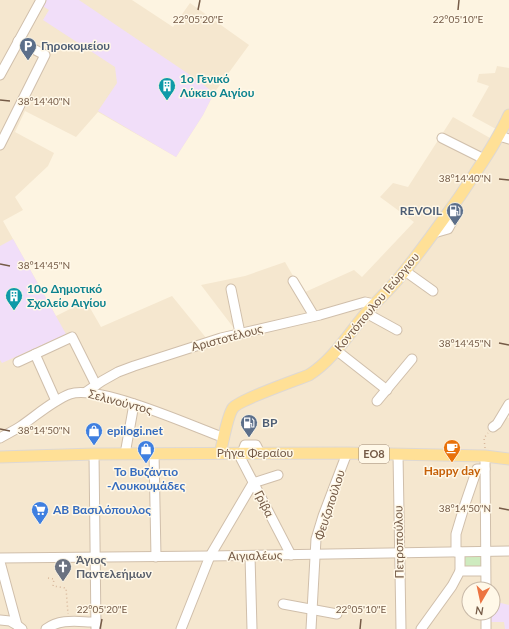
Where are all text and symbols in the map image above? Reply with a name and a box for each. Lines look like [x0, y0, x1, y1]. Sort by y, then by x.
text: 22°05'20"E [173, 13, 223, 25]
text: 22°05'10"E [433, 13, 483, 25]
parking icon: Γηροκομείου [18, 36, 38, 61]
place label: Γηροκομείου [41, 38, 110, 53]
place label: 1o Γενικό Λύκειο Αιγίου [179, 71, 255, 100]
building icon: 1o Γενικό Λύκειο Αιγίου [157, 76, 177, 101]
text: 38°14'40"N [18, 95, 70, 107]
text: 38°14'40"N [439, 172, 491, 184]
fuel station icon: REVOIL [445, 201, 465, 226]
place label: REVOIL [400, 203, 443, 218]
street label: Κοντόπουλου Γεώργιου [331, 249, 422, 354]
text: 38°14'45"N [18, 259, 70, 271]
place label: 10o Δημοτικό Σχολείο Αιγίου [27, 281, 107, 310]
building icon: 10o Δημοτικό Σχολείο Αιγίου [4, 286, 24, 311]
street label: Αριστοτέλους [189, 321, 265, 354]
text: 38°14'45"N [439, 337, 491, 349]
street label: Σελινούντος [87, 386, 154, 417]
fuel station icon: BP [239, 413, 259, 438]
place label: BP [262, 415, 278, 430]
shop icon: epilogi.net [84, 421, 104, 446]
place label: epilogi.net [107, 423, 163, 438]
text: 38°14'50"N [18, 424, 70, 436]
cafe icon: Happy day [442, 438, 462, 463]
shop icon: Το Βυζάντιο -Λουκουμάδες [136, 439, 156, 464]
street label: Ρήγα Φεραίου [217, 445, 293, 460]
road number: ΕΟ8 [359, 445, 389, 463]
place label: Happy day [424, 463, 481, 478]
place label: Το Βυζάντιο -Λουκουμάδες [107, 464, 185, 493]
street label: Φευζοπούλου [311, 468, 348, 542]
street label: Γρίβα [251, 488, 278, 521]
supermarket icon: ΑΒ Βασιλόπουλος [30, 500, 50, 525]
place label: ΑΒ Βασιλόπουλος [52, 502, 151, 517]
text: 38°14'50"N [439, 502, 491, 514]
street label: Πετροπούλου [390, 505, 407, 579]
street label: Αιγιαλέως [228, 548, 283, 563]
place label: Άγιος Παντελεήμων [75, 552, 152, 581]
church icon: Άγιος Παντελεήμων [53, 557, 73, 582]
north arrow [461, 581, 501, 621]
text: 22°05'20"E [77, 603, 127, 615]
text: 22°05'10"E [336, 603, 386, 615]
text: N [474, 604, 485, 618]

